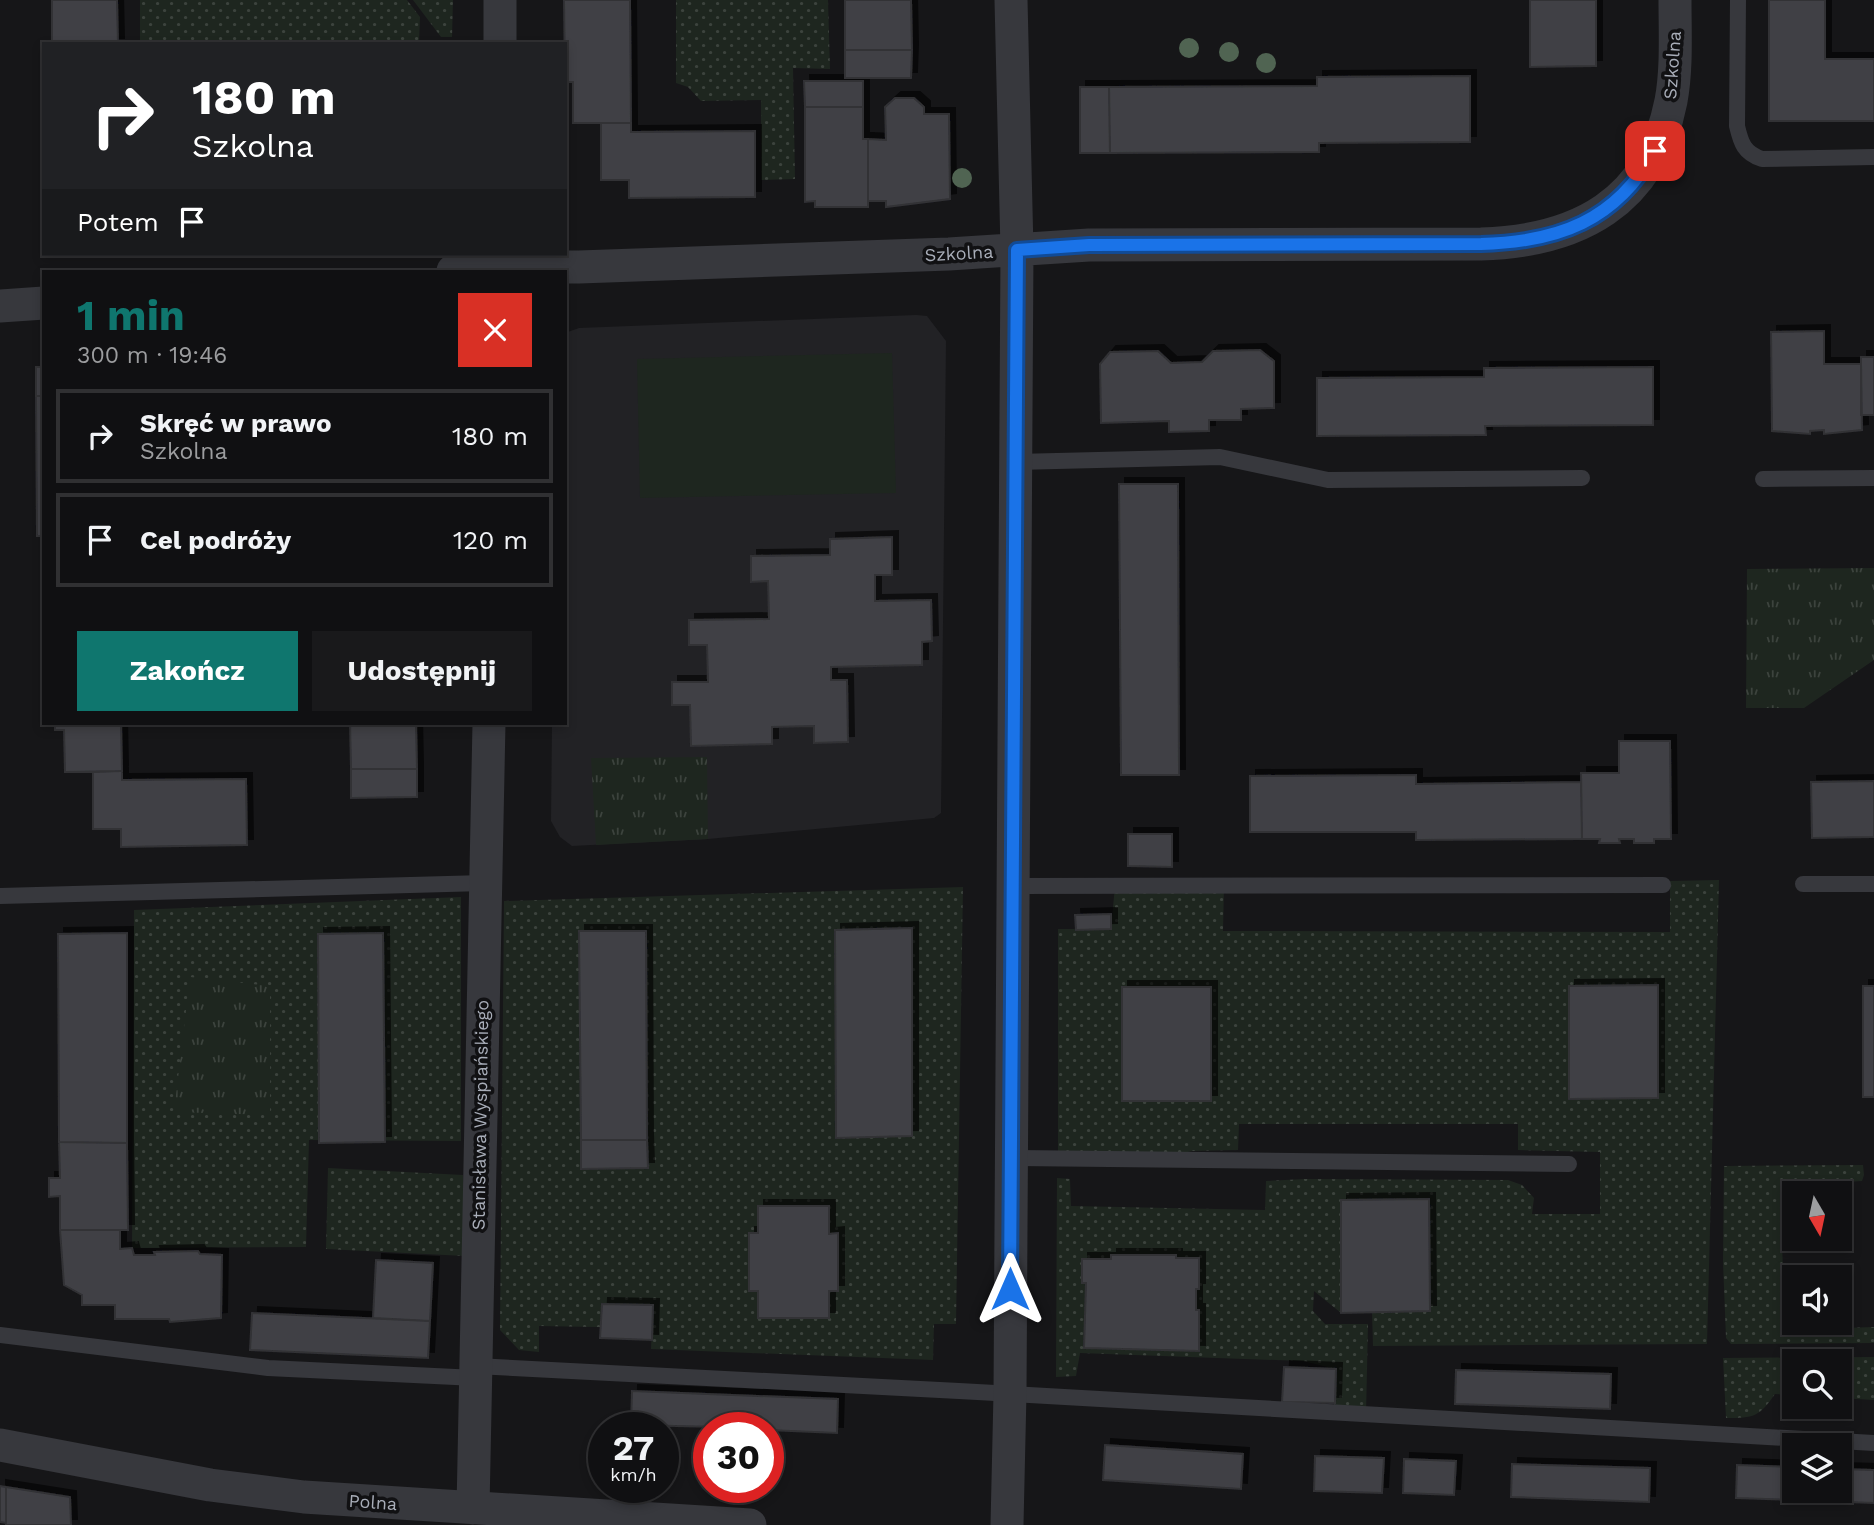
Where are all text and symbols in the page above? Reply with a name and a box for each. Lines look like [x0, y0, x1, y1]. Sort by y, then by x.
street label: Szkolna [1659, 30, 1685, 100]
text: 180 m [192, 68, 336, 126]
icon: right [77, 70, 168, 161]
pin [1625, 121, 1685, 181]
text: Szkolna [192, 127, 314, 165]
icon: arrive [1636, 132, 1674, 170]
icon: arrive [173, 203, 211, 241]
text: Potem [77, 207, 159, 237]
street label: Szkolna [924, 241, 994, 265]
text: 1 min [77, 291, 185, 340]
button: close [458, 293, 532, 367]
text: 300 m · 19:46 [77, 342, 227, 369]
text: Skręć w prawo [140, 408, 332, 438]
icon: right [81, 417, 119, 455]
text: 180 m [452, 421, 528, 451]
text: Szkolna [140, 438, 228, 465]
icon: arrive [81, 521, 119, 559]
text: Cel podróży [140, 525, 291, 555]
text: 120 m [453, 525, 528, 555]
button: Zakończ [77, 631, 298, 711]
button: Udostępnij [312, 631, 532, 711]
street label: Stanisława Wyspiańskiego [467, 1000, 493, 1230]
north arrow [1782, 1181, 1852, 1251]
map controls [1782, 1181, 1852, 1503]
position arrow [973, 1252, 1047, 1326]
button: sound [1782, 1265, 1852, 1335]
button: search [1782, 1349, 1852, 1419]
speed limit sign: 30 [693, 1412, 784, 1503]
text: 27 [613, 1427, 654, 1469]
button: layers [1782, 1433, 1852, 1503]
text: km/h [610, 1464, 657, 1485]
street label: Polna [348, 1490, 398, 1514]

